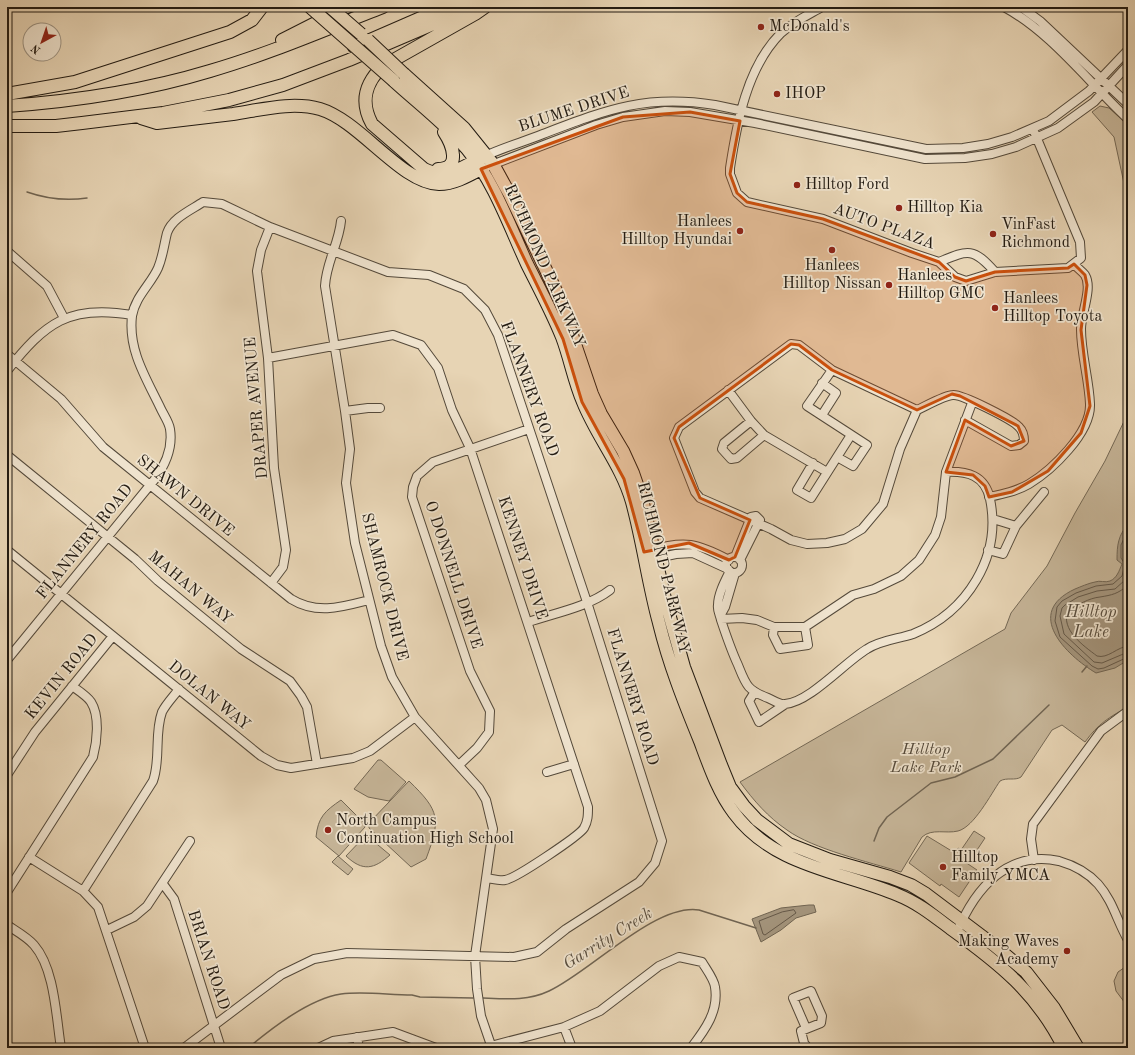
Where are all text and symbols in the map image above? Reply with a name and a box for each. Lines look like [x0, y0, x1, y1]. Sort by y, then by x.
place label: McDonald's [769, 19, 850, 35]
north arrow [22, 22, 62, 62]
marker: McDonald's [756, 22, 766, 32]
text: N [29, 41, 43, 55]
street label: BLUME DRIVE [516, 84, 632, 136]
place label: IHOP [785, 86, 826, 102]
marker: IHOP [772, 89, 782, 99]
place label: Hilltop Ford [805, 177, 889, 193]
marker: Hilltop Ford [792, 180, 802, 190]
street label: RICHMOND PARKWAY [501, 182, 587, 351]
place label: Hilltop Kia [907, 200, 983, 216]
street label: AUTO PLAZA [831, 201, 937, 253]
marker: Hilltop Kia [894, 203, 904, 213]
place label: Hanlees Hilltop Hyundai [621, 214, 732, 248]
place label: VinFast Richmond [1001, 217, 1070, 251]
marker: Hanlees Hilltop Hyundai [735, 226, 745, 236]
marker: VinFast Richmond [988, 229, 998, 239]
marker: Hanlees Hilltop Nissan [827, 245, 837, 255]
place label: Hanlees Hilltop Nissan [783, 258, 882, 292]
place label: Hanlees Hilltop GMC [897, 268, 985, 302]
marker: Hanlees Hilltop GMC [884, 280, 894, 290]
place label: Hanlees Hilltop Toyota [1003, 291, 1102, 325]
marker: Hanlees Hilltop Toyota [990, 303, 1000, 313]
street label: FLANNERY ROAD [497, 319, 561, 459]
street label: DRAPER AVENUE [243, 336, 271, 480]
street label: SHAWN DRIVE [133, 452, 237, 540]
street label: RICHMOND PARKWAY [634, 480, 692, 656]
street label: FLANNERY ROAD [34, 482, 136, 602]
street label: KENNEY DRIVE [495, 494, 549, 622]
street label: O DONNELL DRIVE [422, 499, 484, 651]
street label: SHAMROCK DRIVE [358, 511, 410, 663]
street label: MAHAN WAY [145, 548, 235, 628]
water label: Hilltop Lake [1064, 604, 1117, 641]
street label: FLANNERY ROAD [603, 626, 661, 768]
street label: KEVIN ROAD [23, 631, 101, 723]
street label: DOLAN WAY [165, 658, 253, 734]
park label: Hilltop Lake Park [889, 742, 962, 776]
place label: North Campus Continuation High School [336, 813, 514, 847]
marker: North Campus Continuation High School [323, 825, 333, 835]
place label: Hilltop Family YMCA [951, 850, 1050, 884]
marker: Hilltop Family YMCA [938, 862, 948, 872]
water label: Garrity Creek [560, 905, 656, 973]
street label: BRIAN ROAD [184, 908, 232, 1012]
place label: Making Waves Academy [958, 934, 1060, 968]
marker: Making Waves Academy [1062, 946, 1072, 956]

